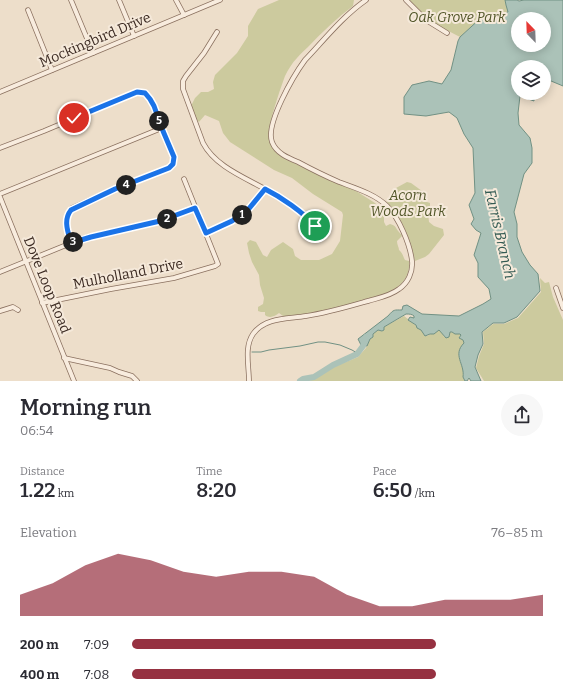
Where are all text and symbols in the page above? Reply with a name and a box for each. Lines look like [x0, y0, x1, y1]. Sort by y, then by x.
street label: Mockingbird Drive [37, 9, 153, 71]
park label: Oak Grove Park [408, 9, 506, 26]
north arrow [511, 12, 551, 52]
map controls [511, 12, 551, 100]
button: layers [511, 60, 551, 100]
pin [57, 101, 91, 135]
icon: check [63, 107, 85, 129]
pin: 5 [149, 111, 169, 131]
text: 5 [156, 114, 162, 127]
pin: 4 [116, 175, 136, 195]
text: 4 [123, 178, 129, 191]
park label: Acorn Woods Park [370, 187, 446, 220]
water label: Farris Branch [481, 187, 519, 281]
pin: 1 [232, 205, 252, 225]
text: 1 [240, 208, 244, 221]
pin: 2 [157, 209, 177, 229]
pin [298, 209, 332, 243]
text: 2 [164, 212, 170, 225]
icon: arrive [304, 215, 326, 237]
pin: 3 [63, 232, 83, 252]
street label: Dove Loop Road [20, 234, 74, 336]
text: 3 [70, 235, 76, 248]
street label: Mulholland Drive [71, 255, 185, 293]
text: Morning run [20, 394, 151, 421]
button: share [501, 394, 543, 436]
text: 06:54 [20, 423, 53, 438]
text: Distance [20, 465, 65, 478]
text: Time [196, 465, 222, 478]
text: Pace [373, 465, 396, 478]
text: 1.22 [20, 478, 55, 502]
text: 8:20 [196, 478, 237, 502]
text: 6:50 [373, 478, 413, 502]
text: km [55, 487, 74, 500]
text: /km [413, 487, 435, 500]
text: Elevation [20, 525, 77, 540]
text: 76–85 m [491, 525, 543, 540]
text: 200 m [20, 637, 59, 652]
text: 7:09 [84, 637, 109, 652]
text: 400 m [20, 667, 59, 682]
text: 7:08 [84, 667, 109, 682]

